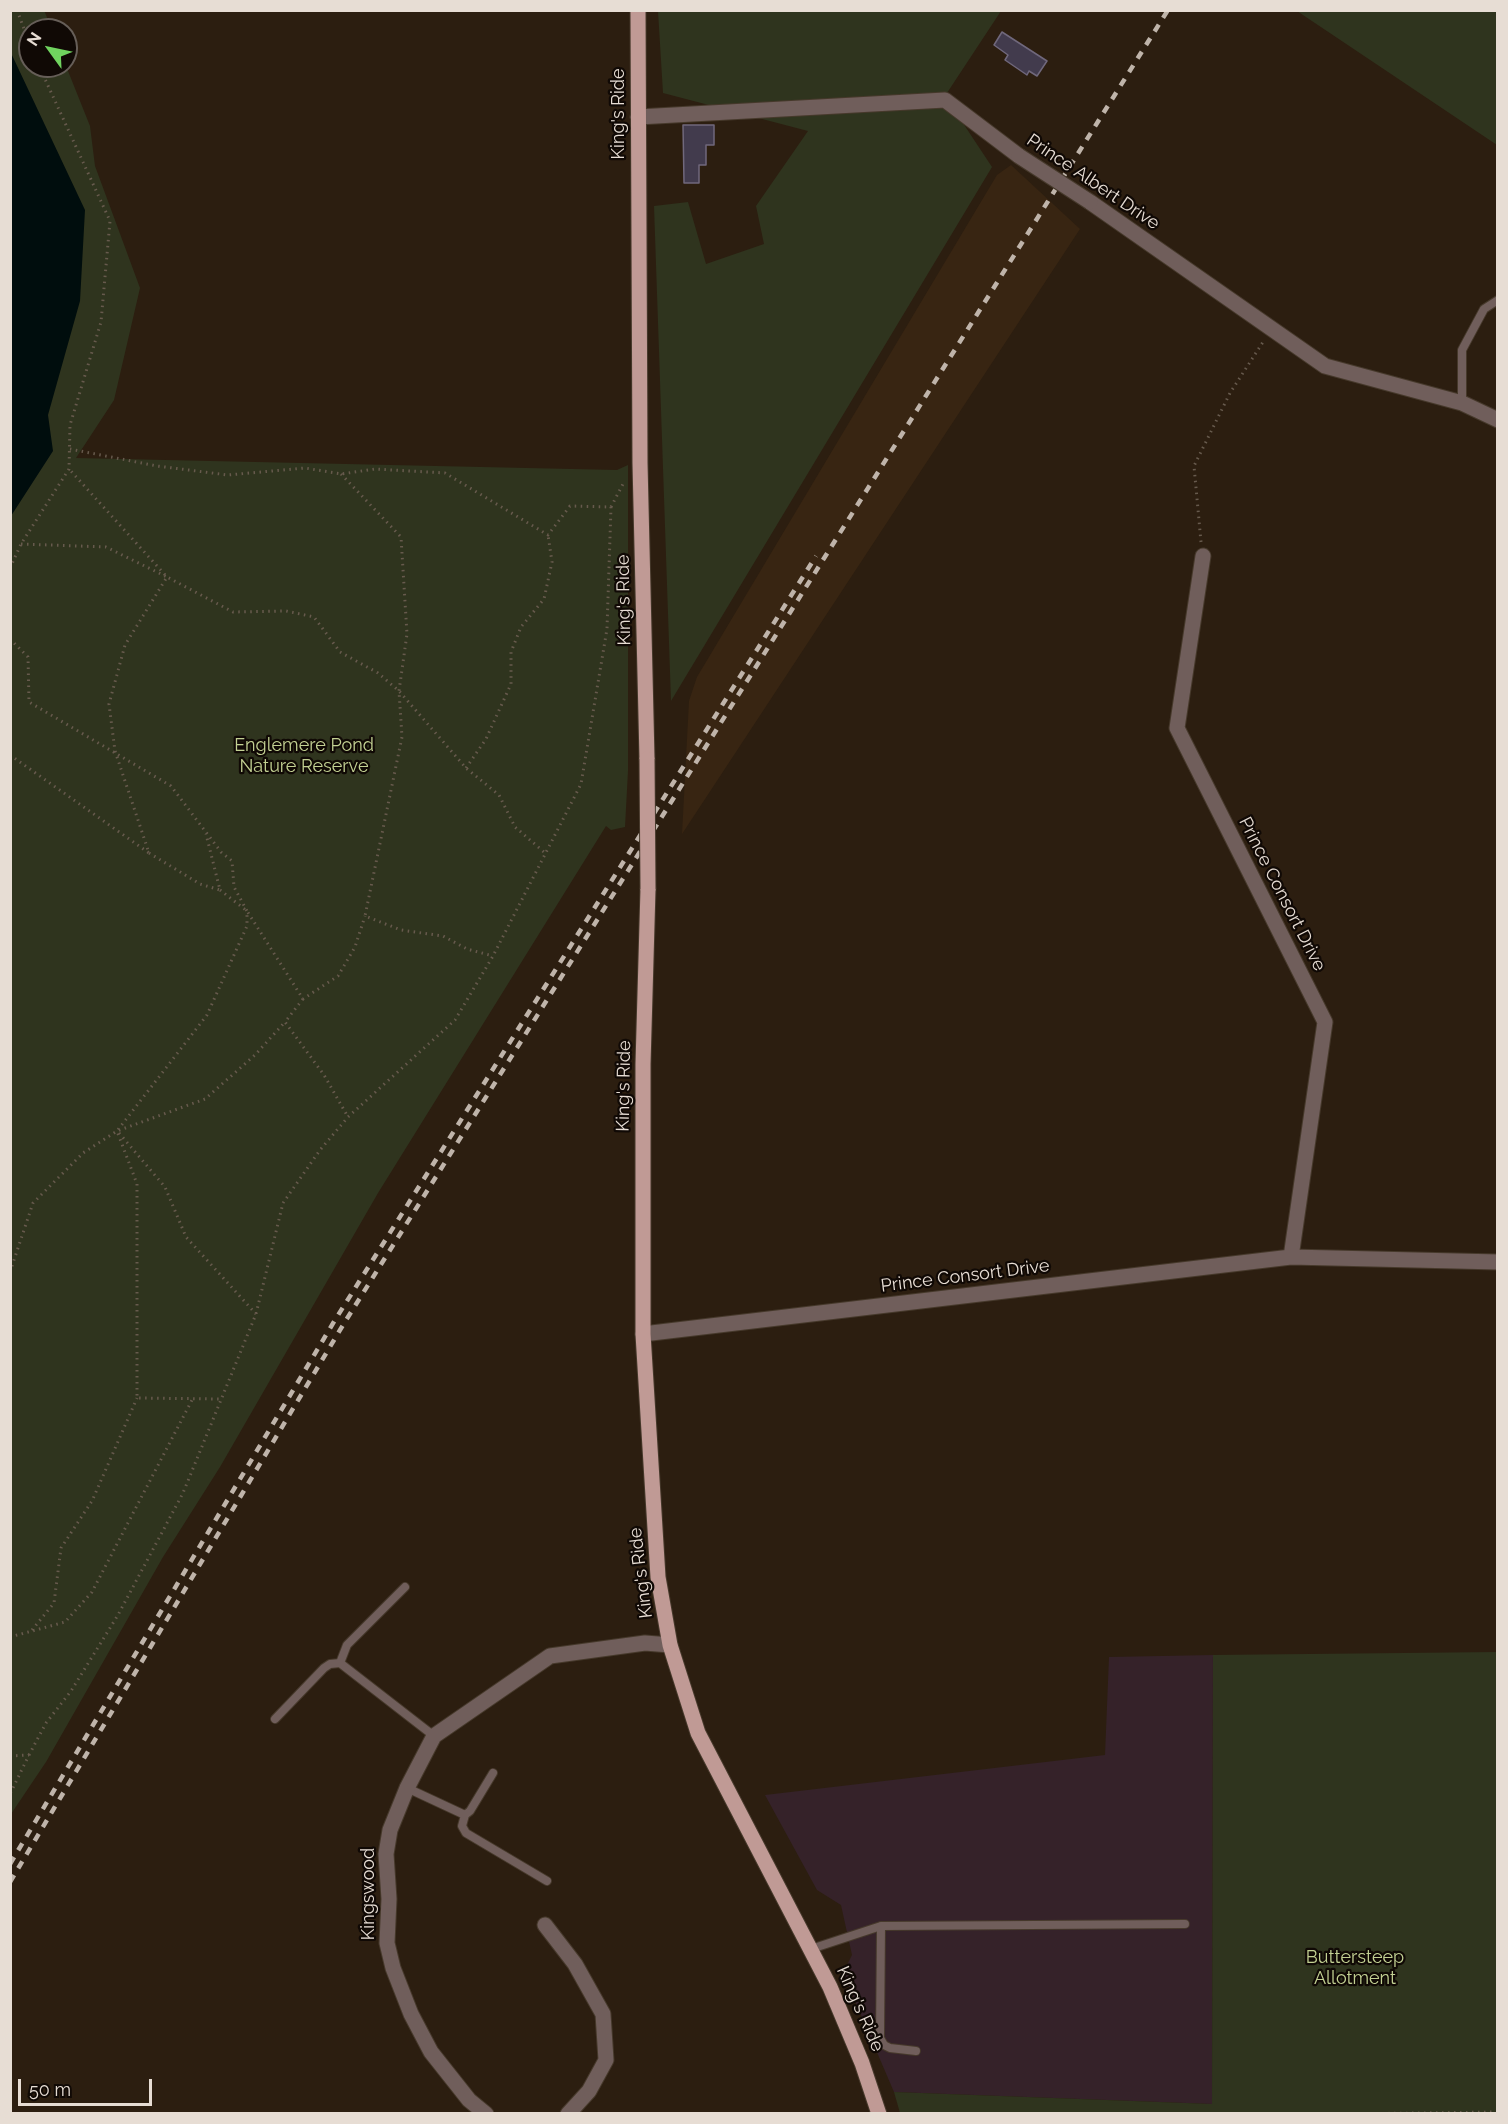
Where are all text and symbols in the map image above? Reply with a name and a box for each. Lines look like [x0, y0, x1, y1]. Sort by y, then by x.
north arrow [18, 18, 78, 78]
text: N [23, 29, 45, 49]
street label: King's Ride [608, 68, 630, 160]
street label: Prince Albert Drive [1023, 130, 1163, 234]
street label: King's Ride [612, 554, 636, 646]
park label: Englemere Pond Nature Reserve [234, 735, 374, 777]
street label: Prince Consort Drive [1234, 813, 1330, 975]
street label: King's Ride [612, 1040, 636, 1132]
street label: Prince Consort Drive [879, 1255, 1051, 1297]
street label: King's Ride [625, 1526, 657, 1620]
street label: Kingswood [358, 1848, 380, 1940]
park label: Buttersteep Allotment [1306, 1947, 1404, 1990]
street label: King's Ride [832, 1963, 888, 2055]
scale bar [21, 2067, 154, 2105]
text: 50 m [29, 2079, 71, 2100]

